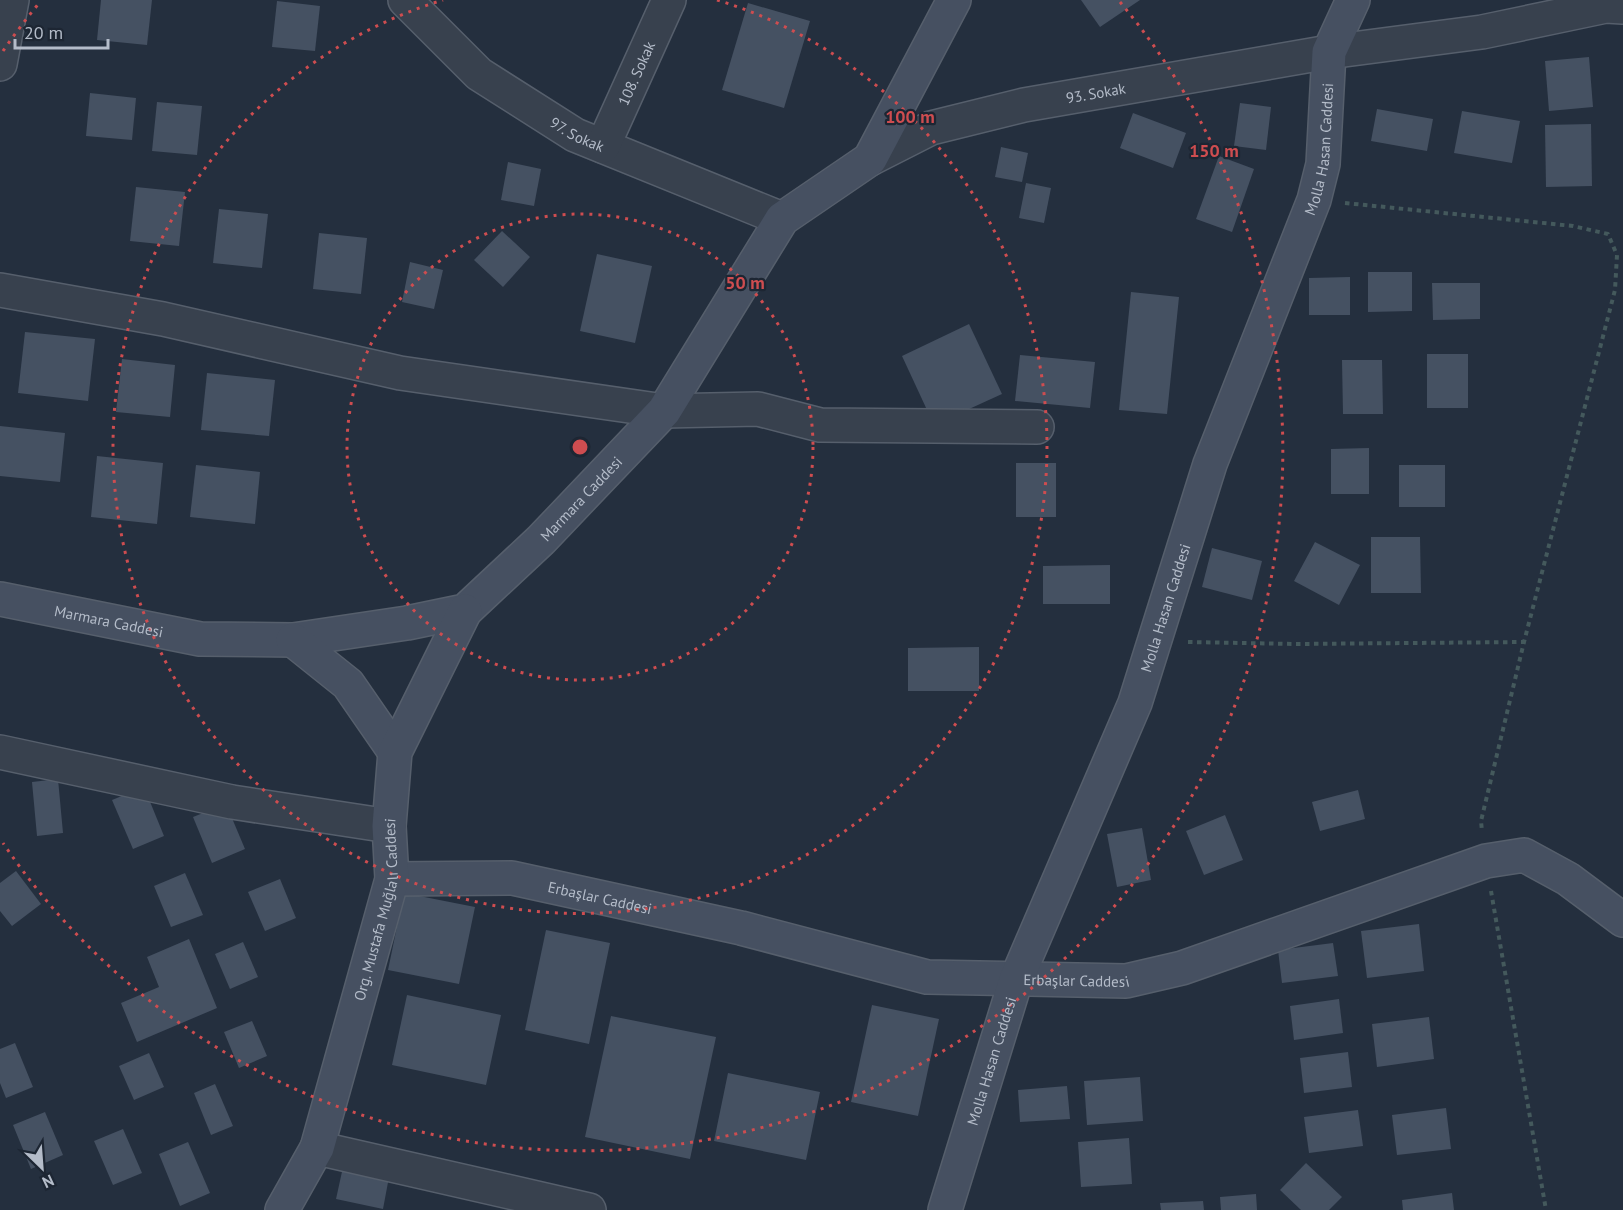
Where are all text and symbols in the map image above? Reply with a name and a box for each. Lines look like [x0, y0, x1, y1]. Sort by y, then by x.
scale bar [15, 12, 108, 50]
text: 20 m [24, 21, 63, 44]
street label: 108. Sokak [613, 37, 659, 108]
street label: 93. Sokak [1064, 78, 1128, 107]
street label: Molla Hasan Caddesi [1300, 82, 1337, 218]
text: 100 m [885, 105, 935, 128]
street label: 97. Sokak [547, 112, 608, 156]
text: 150 m [1189, 139, 1239, 162]
text: 50 m [725, 271, 765, 294]
centre of rings [570, 437, 590, 457]
street label: Marmara Caddesi [536, 452, 626, 545]
street label: Molla Hasan Caddesi [1136, 541, 1194, 674]
street label: Marmara Caddesi [53, 601, 165, 641]
street label: Org. Mustafa Muğlalı Caddesi [349, 817, 402, 1003]
street label: Erbaşlar Caddesi [546, 877, 654, 918]
street label: Erbaşlar Caddesi [1023, 969, 1131, 990]
street label: Molla Hasan Caddesi [962, 994, 1020, 1128]
north arrow [12, 1138, 72, 1198]
text: N [39, 1170, 57, 1193]

